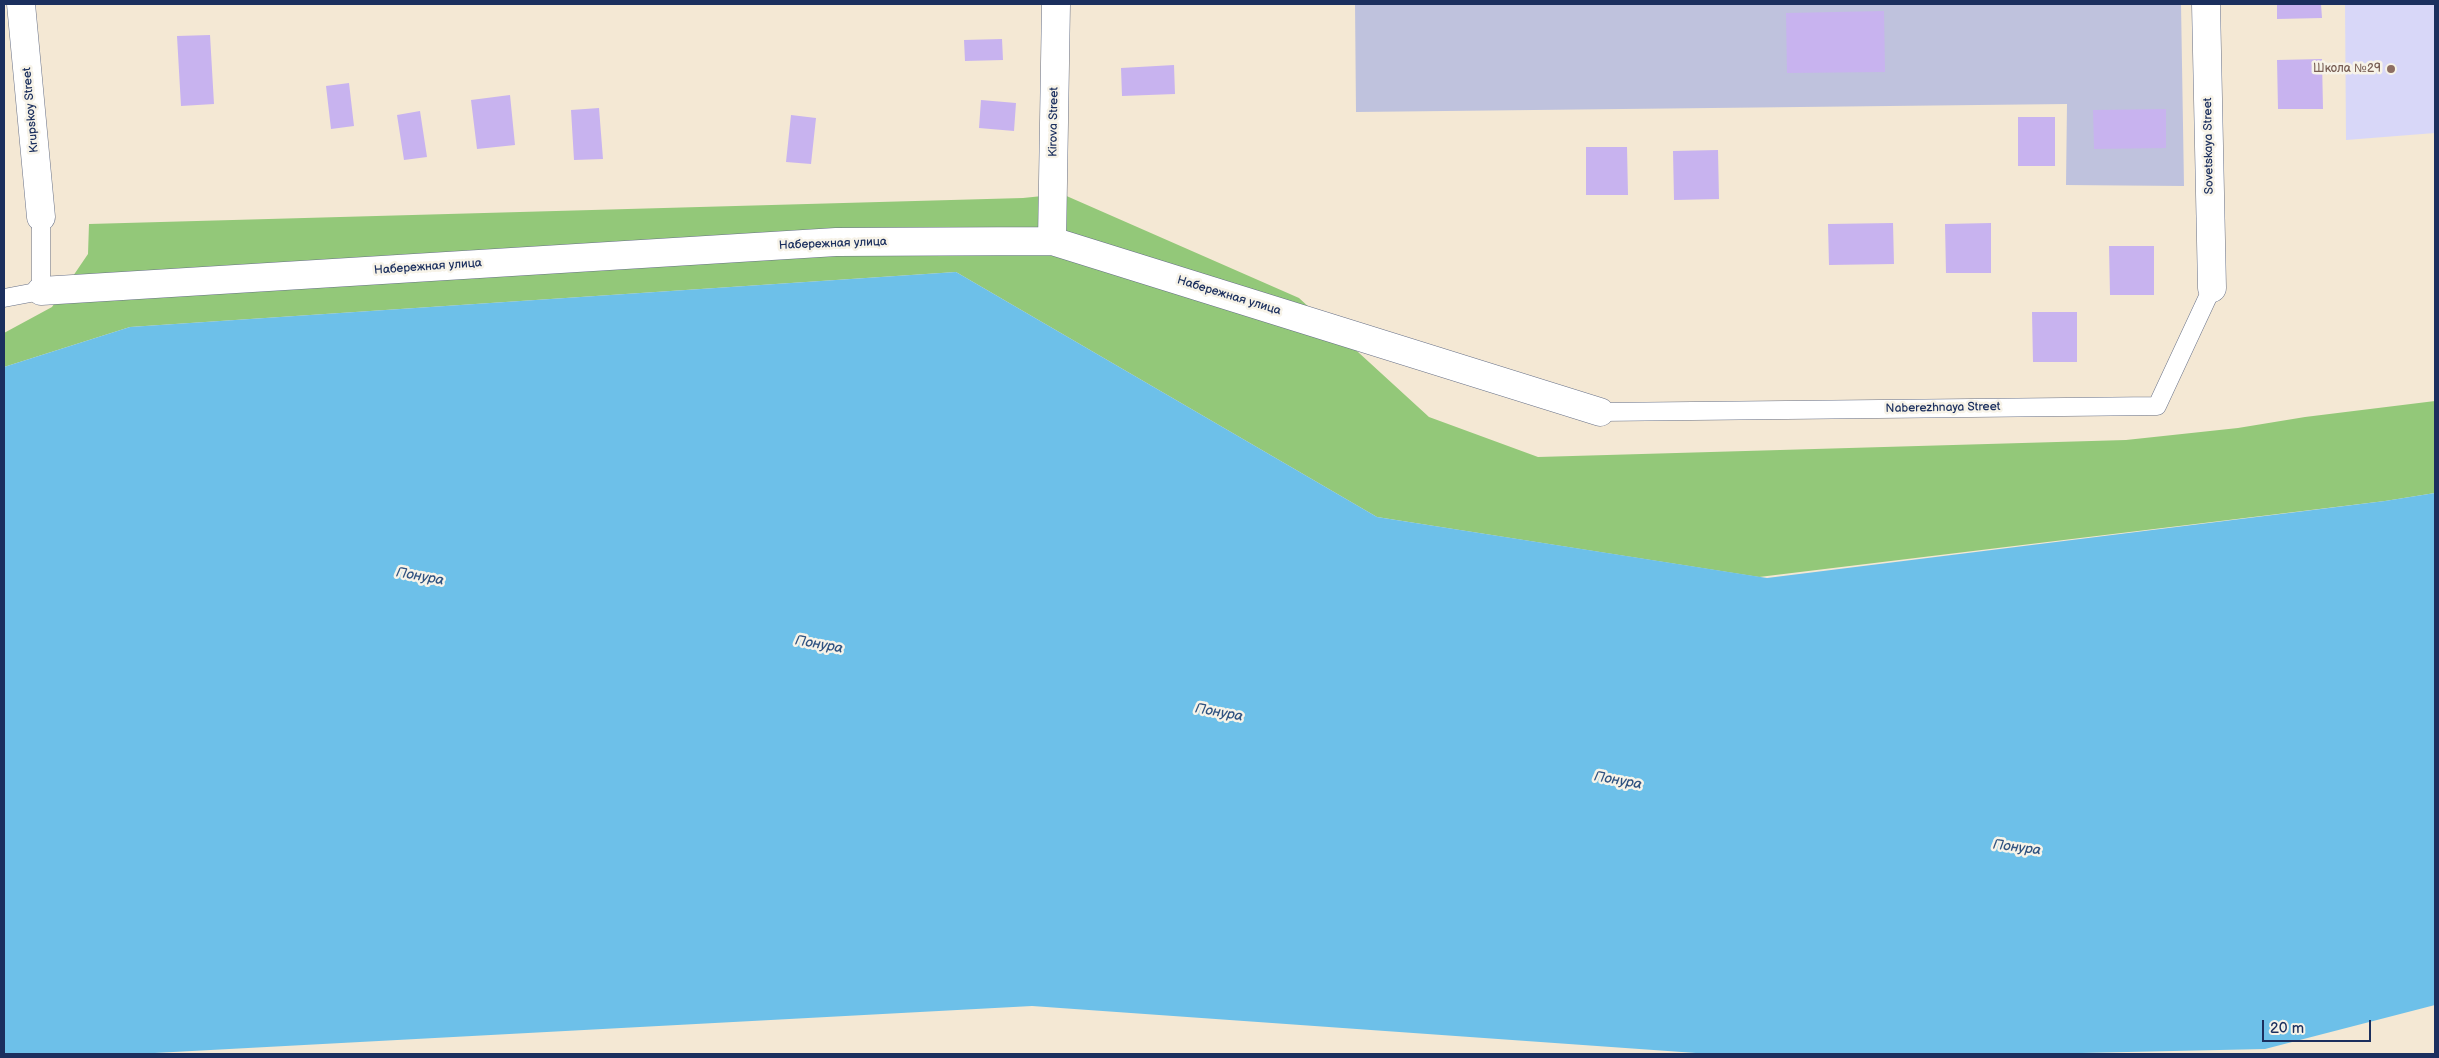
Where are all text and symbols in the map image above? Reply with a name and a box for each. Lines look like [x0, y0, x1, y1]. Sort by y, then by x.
place label: Школа №29 [2313, 62, 2381, 76]
marker: Школа №29 [2385, 63, 2397, 75]
street label: Krupskoy Street [20, 67, 42, 153]
street label: Kirova Street [1046, 87, 1062, 157]
street label: Sovetskaya Street [2201, 97, 2217, 195]
street label: Набережная улица [779, 235, 887, 253]
street label: Набережная улица [374, 256, 482, 278]
street label: Набережная улица [1175, 273, 1283, 319]
street label: Naberezhnaya Street [1885, 400, 2001, 416]
water label: Понура [395, 565, 445, 589]
water label: Понура [794, 633, 844, 657]
water label: Понура [1194, 701, 1244, 725]
water label: Понура [1593, 769, 1643, 793]
water label: Понура [1992, 837, 2042, 859]
scale bar [2264, 1010, 2373, 1042]
text: 20 m [2270, 1019, 2304, 1038]

